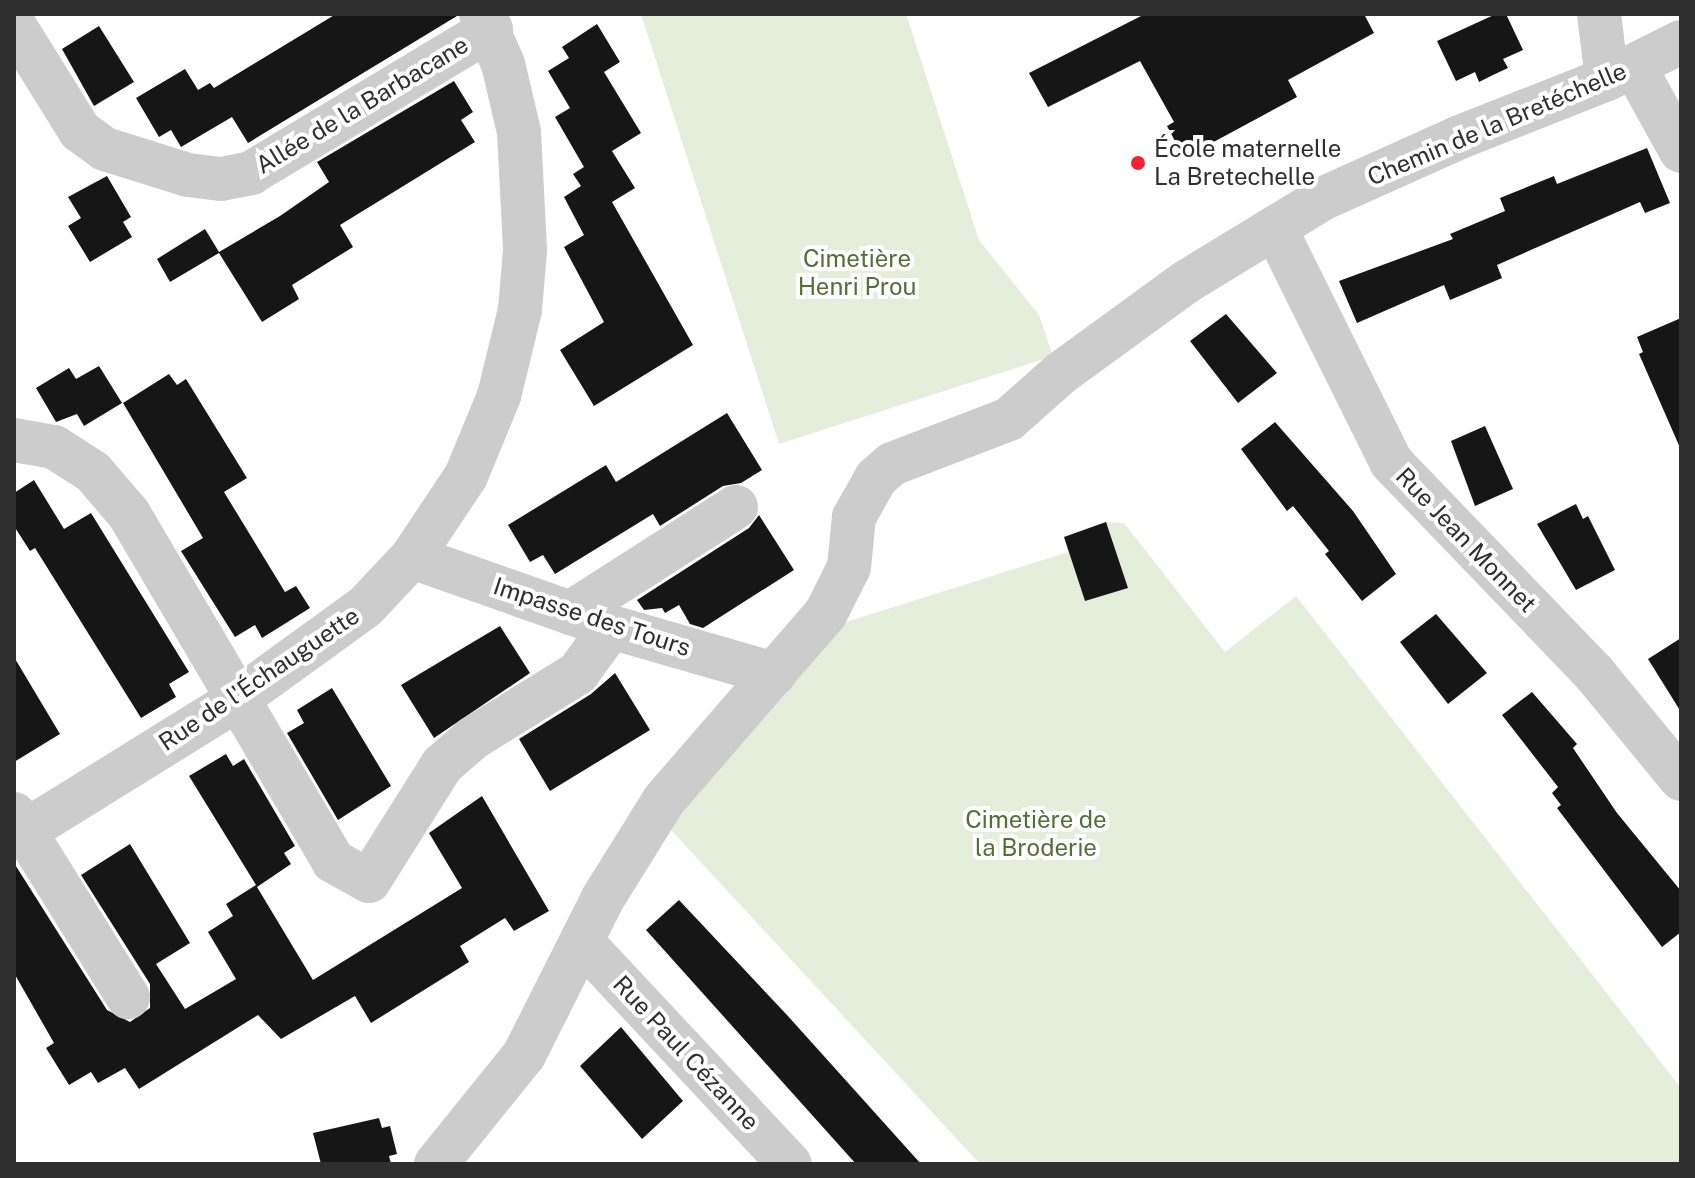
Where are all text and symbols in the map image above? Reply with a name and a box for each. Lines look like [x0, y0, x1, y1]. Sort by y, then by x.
street label: Allée de la Barbacane [250, 30, 474, 180]
street label: Chemin de la Bretéchelle [1363, 56, 1631, 192]
place label: École maternelle La Bretechelle [1154, 135, 1341, 191]
marker: École maternelle La Bretechelle [1129, 154, 1147, 172]
park label: Cimetière Henri Prou [798, 245, 916, 301]
street label: Rue Jean Monnet [1390, 462, 1542, 618]
street label: Impasse des Tours [490, 571, 694, 663]
street label: Rue de l'Échauguette [153, 601, 365, 757]
park label: Cimetière de la Broderie [965, 806, 1107, 862]
street label: Rue Paul Cézanne [607, 970, 765, 1136]

